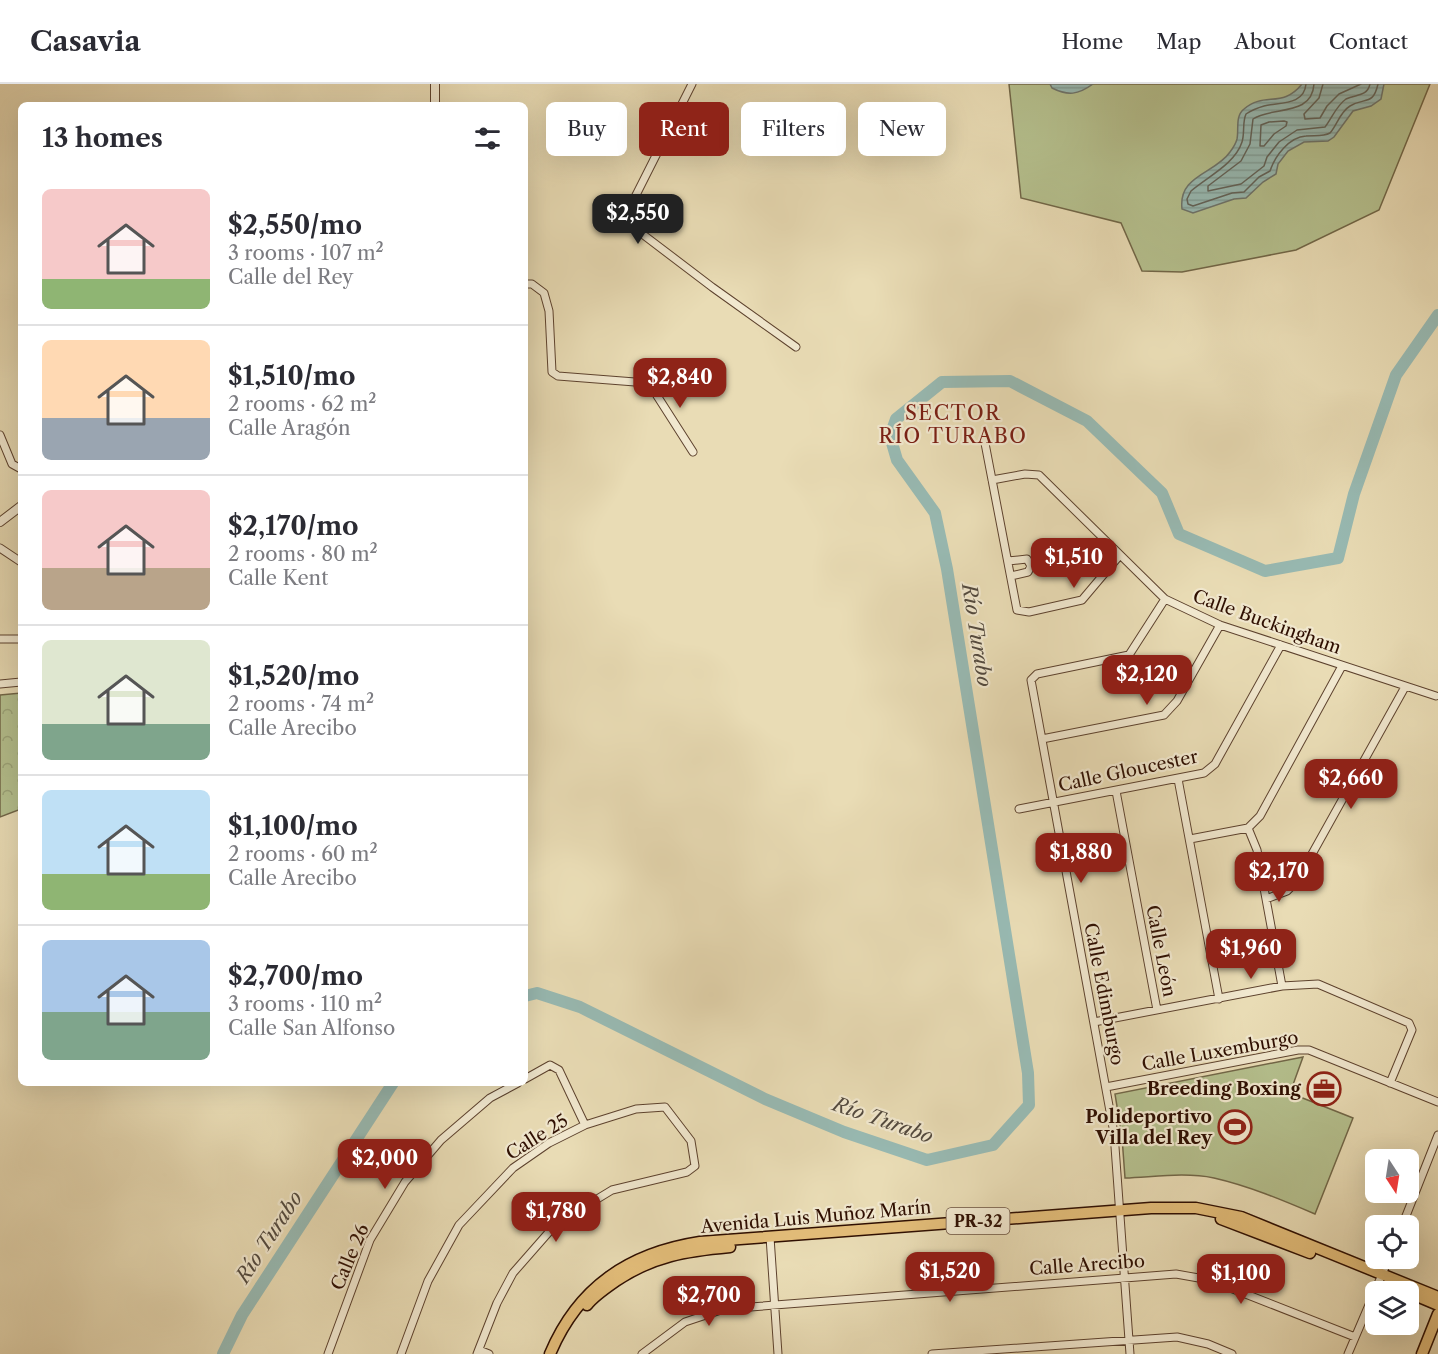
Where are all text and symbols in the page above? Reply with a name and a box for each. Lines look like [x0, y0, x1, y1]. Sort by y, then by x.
text: Casavia [30, 24, 141, 58]
text: Home [1062, 29, 1123, 54]
text: Map [1156, 29, 1201, 54]
text: About [1234, 29, 1296, 54]
text: Contact [1329, 29, 1408, 54]
chip: Buy [546, 102, 627, 156]
chip: Rent [639, 102, 729, 156]
chip: Filters [741, 102, 846, 156]
chip: New [858, 102, 946, 156]
text: 13 homes [42, 122, 163, 154]
icon: filters [471, 122, 504, 155]
pin: $2,550 [589, 194, 687, 245]
text: $2,550 [606, 201, 670, 225]
text: $2,550/mo [228, 209, 362, 241]
icon: home [90, 213, 162, 285]
text: 3 rooms · 107 m² [228, 241, 384, 265]
text: Calle del Rey [228, 265, 354, 289]
pin: $2,840 [631, 358, 729, 409]
text: $1,510/mo [228, 360, 356, 392]
icon: home [90, 364, 162, 436]
text: $2,840 [647, 365, 713, 389]
text: 2 rooms · 62 m² [228, 392, 376, 416]
district label: SECTOR RÍO TURABO [879, 401, 1027, 448]
text: Calle Aragón [228, 416, 351, 440]
text: $2,170/mo [228, 510, 359, 542]
icon: home [90, 514, 162, 586]
pin: $1,510 [1025, 538, 1123, 589]
text: 2 rooms · 80 m² [228, 542, 378, 566]
text: $1,510 [1045, 545, 1103, 569]
text: Calle Kent [228, 566, 328, 590]
water label: Río Turabo [957, 580, 997, 688]
street label: Calle Buckingham [1190, 585, 1344, 659]
pin: $2,120 [1098, 655, 1196, 706]
text: $1,520/mo [228, 660, 359, 692]
text: $2,120 [1116, 662, 1178, 686]
icon: home [90, 664, 162, 736]
text: 2 rooms · 74 m² [228, 692, 374, 716]
text: Calle Arecibo [228, 716, 357, 740]
street label: Calle Gloucester [1056, 745, 1200, 797]
pin: $2,660 [1302, 759, 1400, 810]
text: $2,660 [1318, 766, 1384, 790]
text: $1,100/mo [228, 810, 358, 842]
icon: home [90, 814, 162, 886]
pin: $1,880 [1032, 833, 1130, 884]
text: $1,880 [1049, 840, 1113, 864]
text: 2 rooms · 60 m² [228, 842, 378, 866]
pin: $2,170 [1230, 852, 1328, 903]
text: $2,170 [1249, 859, 1309, 883]
text: Calle Arecibo [228, 866, 357, 890]
street label: Calle León [1141, 903, 1181, 999]
street label: Calle Edimburgo [1079, 921, 1129, 1067]
pin: $1,960 [1202, 929, 1300, 980]
text: $1,960 [1220, 936, 1282, 960]
text: $2,700/mo [228, 960, 363, 992]
icon: home [90, 964, 162, 1036]
text: 3 rooms · 110 m² [228, 992, 382, 1016]
text: Calle San Alfonso [228, 1016, 395, 1040]
street label: Calle Luxemburgo [1140, 1026, 1300, 1076]
office icon: Breeding Boxing [1306, 1071, 1342, 1107]
place label: Breeding Boxing [1147, 1078, 1302, 1100]
water label: Río Turabo [828, 1091, 936, 1148]
place label: Polideportivo Villa del Rey [1085, 1106, 1213, 1149]
street label: Calle 25 [502, 1109, 572, 1165]
sports icon: Polideportivo Villa del Rey [1217, 1109, 1253, 1145]
pin: $2,000 [336, 1139, 434, 1190]
text: $2,000 [352, 1146, 418, 1170]
north arrow [1365, 1149, 1419, 1203]
map controls [1365, 1149, 1419, 1335]
water label: Río Turabo [229, 1187, 307, 1289]
pin: $1,780 [507, 1192, 605, 1243]
street label: Avenida Luis Muñoz Marín [699, 1196, 932, 1238]
text: $1,780 [526, 1199, 586, 1223]
road number: PR-32 [946, 1208, 1010, 1234]
button: locate [1365, 1215, 1419, 1269]
street label: Calle 26 [326, 1221, 374, 1293]
street label: Calle Arecibo [1028, 1250, 1146, 1280]
pin: $1,520 [901, 1252, 999, 1303]
pin: $1,100 [1192, 1254, 1290, 1305]
text: $1,520 [919, 1259, 981, 1283]
text: $1,100 [1211, 1261, 1271, 1285]
pin: $2,700 [660, 1276, 758, 1327]
button: layers [1365, 1281, 1419, 1335]
text: $2,700 [677, 1283, 741, 1307]

